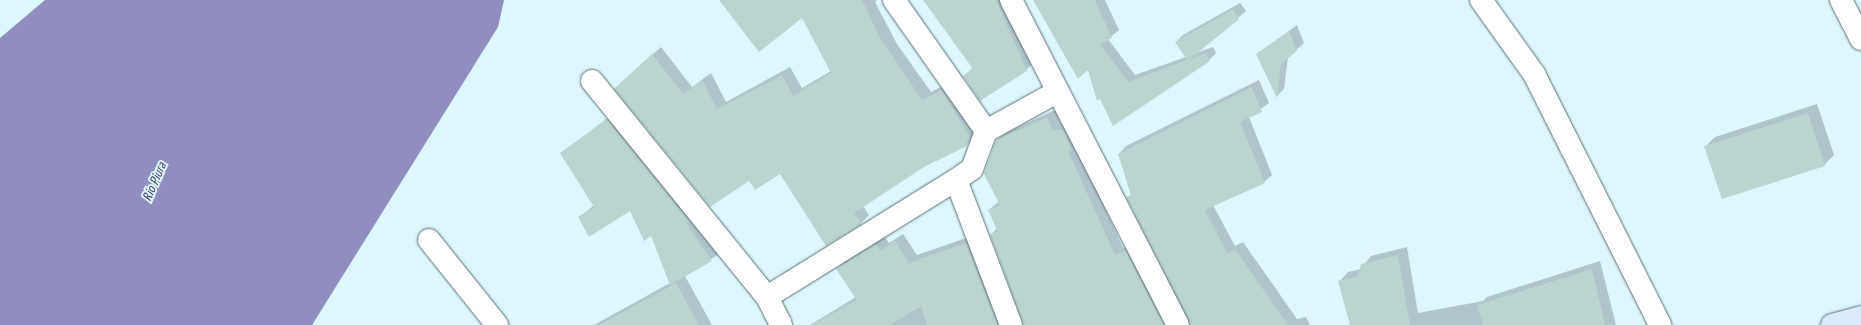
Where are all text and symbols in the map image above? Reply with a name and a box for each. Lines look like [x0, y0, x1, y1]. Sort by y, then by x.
water label: Río Piura [140, 160, 170, 204]

